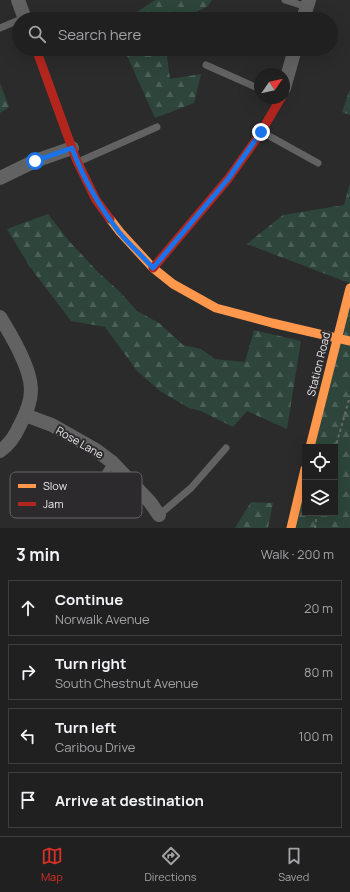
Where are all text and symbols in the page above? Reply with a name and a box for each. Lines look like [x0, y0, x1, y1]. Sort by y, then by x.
search box [12, 12, 338, 56]
icon: search [26, 23, 48, 45]
text: Search here [58, 24, 141, 45]
north arrow [254, 68, 290, 104]
route end [252, 123, 270, 141]
route start [26, 152, 44, 170]
street label: Station Road [303, 330, 333, 398]
street label: Rose Lane [54, 422, 107, 462]
map controls [302, 444, 338, 516]
button: locate [302, 444, 338, 480]
legend [10, 472, 142, 518]
text: Slow [43, 478, 68, 493]
button: layers [302, 480, 338, 516]
text: Jam [43, 496, 64, 511]
text: 3 min [16, 543, 60, 566]
text: Walk · 200 m [261, 545, 334, 563]
text: Continue [55, 589, 123, 610]
icon: ahead [17, 597, 39, 619]
text: 20 m [304, 599, 333, 617]
text: Norwalk Avenue [55, 610, 150, 628]
text: Turn right [55, 653, 126, 674]
icon: right [17, 661, 39, 683]
text: 80 m [304, 663, 333, 681]
text: South Chestnut Avenue [55, 674, 198, 692]
text: Turn left [55, 717, 117, 738]
icon: left [17, 725, 39, 747]
text: 100 m [298, 727, 333, 745]
text: Caribou Drive [55, 738, 135, 756]
icon: arrive [17, 789, 39, 811]
text: Arrive at destination [55, 790, 204, 811]
tab: Map [41, 845, 63, 884]
tab: Directions [144, 845, 197, 884]
tab: Saved [278, 845, 309, 884]

